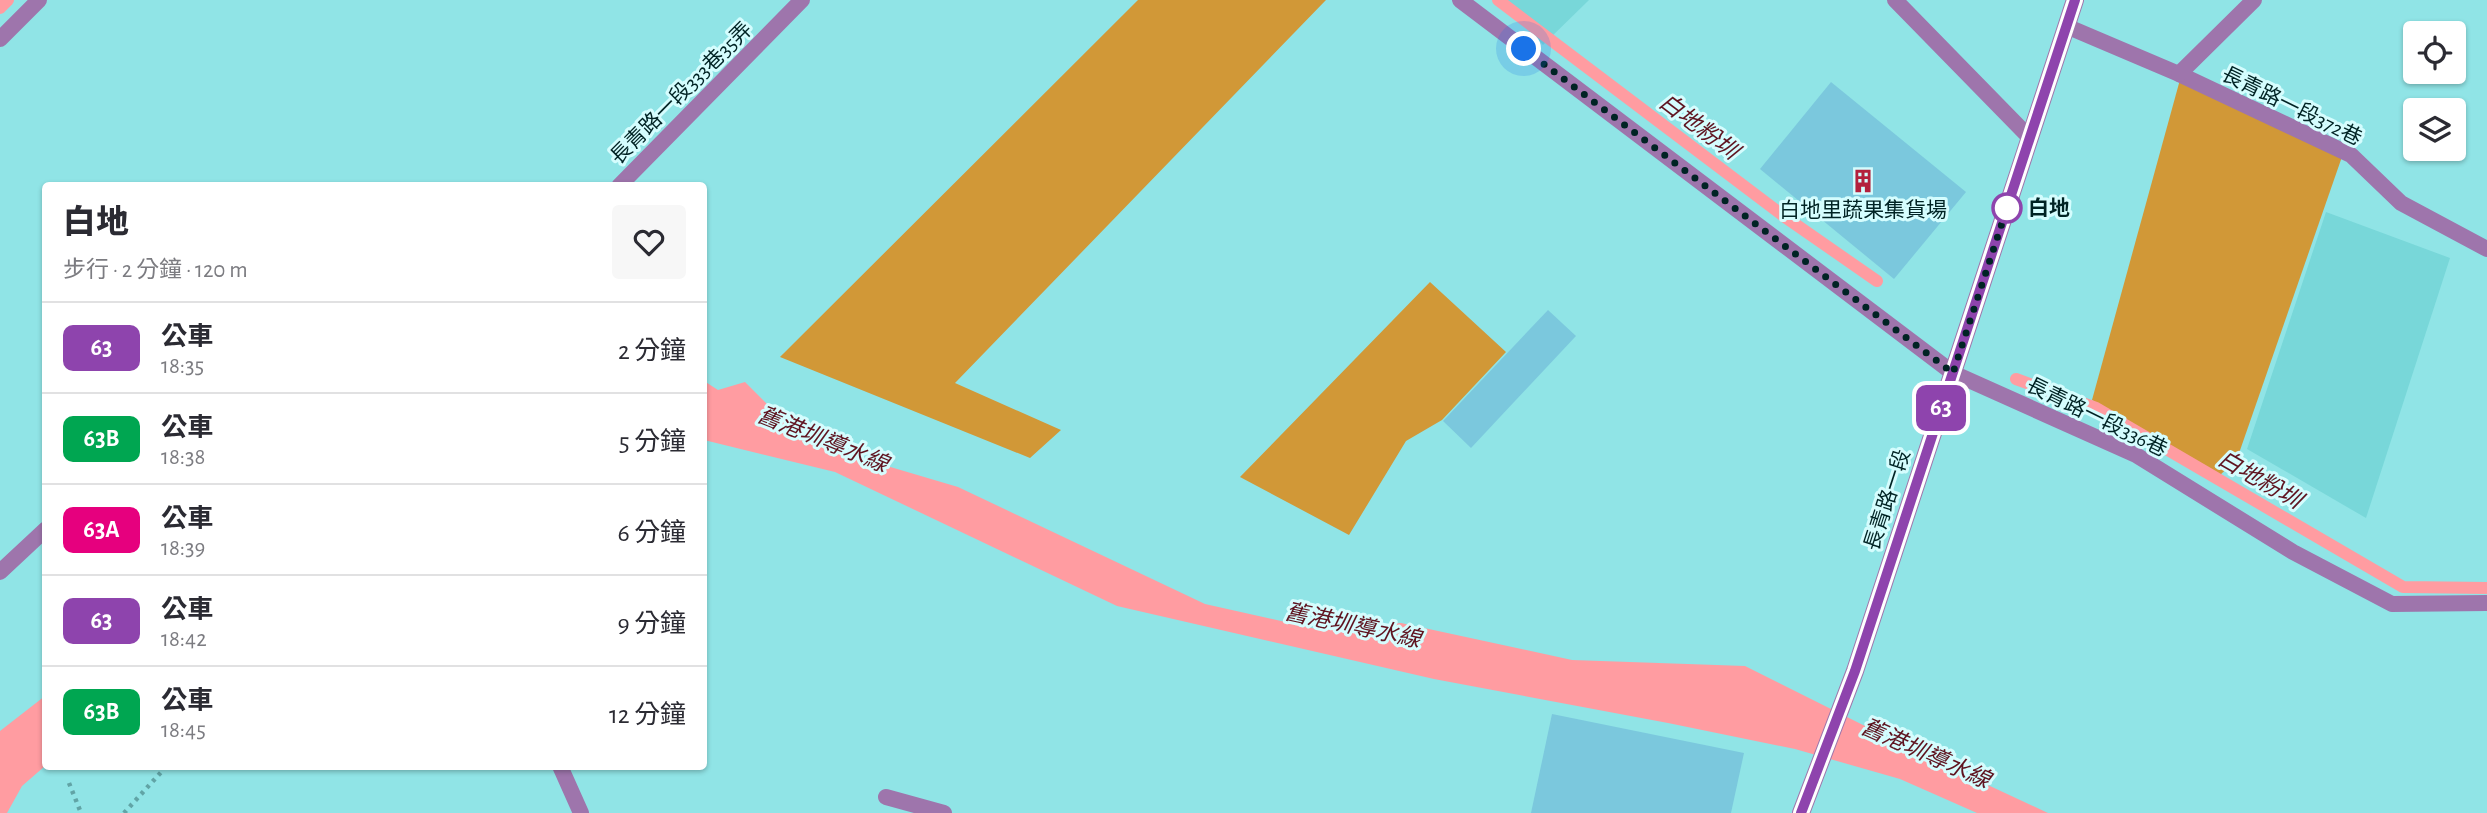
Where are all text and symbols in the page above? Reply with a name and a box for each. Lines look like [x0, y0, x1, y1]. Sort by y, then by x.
street label: 長青路一段333巷35弄 [606, 18, 756, 168]
map controls [2403, 21, 2466, 161]
button: locate [2403, 21, 2466, 84]
your location [1506, 31, 1541, 66]
street label: 長青路一段372巷 [2218, 63, 2366, 149]
water label: 白地粉圳 [1654, 89, 1745, 166]
button: layers [2403, 98, 2466, 161]
building icon: 白地里蔬果集貨場 [1849, 167, 1877, 195]
marker: 白地 [1992, 193, 2022, 223]
place label: 白地 [2028, 197, 2070, 219]
place label: 白地里蔬果集貨場 [1779, 199, 1947, 221]
button: heart [612, 205, 686, 279]
text: 白地 [63, 207, 129, 240]
text: 步行 · 2 分鐘 · 120 m [63, 259, 248, 282]
text: 公車 [161, 324, 213, 350]
text: 63 [91, 336, 112, 360]
text: 2 分鐘 [618, 338, 686, 364]
text: 18:35 [161, 355, 204, 378]
street label: 長青路一段336巷 [2023, 374, 2171, 460]
line badge: 63 [1910, 385, 1972, 431]
text: 63 [1930, 396, 1952, 420]
water label: 舊港圳導水線 [754, 402, 894, 478]
text: 公車 [161, 415, 213, 441]
text: 63B [84, 427, 119, 451]
text: 5 分鐘 [619, 429, 686, 455]
text: 18:38 [161, 446, 205, 469]
water label: 白地粉圳 [2214, 446, 2308, 515]
street label: 長青路一段 [1860, 447, 1914, 553]
text: 公車 [161, 506, 213, 532]
text: 63A [83, 518, 120, 542]
text: 6 分鐘 [617, 520, 686, 546]
text: 18:39 [161, 537, 205, 560]
text: 公車 [161, 597, 213, 623]
water label: 舊港圳導水線 [1283, 599, 1426, 653]
text: 63 [91, 609, 112, 633]
text: 9 分鐘 [617, 611, 686, 637]
text: 18:42 [161, 628, 207, 651]
text: 公車 [161, 688, 213, 714]
text: 63B [84, 700, 119, 724]
text: 12 分鐘 [609, 702, 686, 728]
water label: 舊港圳導水線 [1858, 714, 1997, 794]
text: 18:45 [161, 719, 206, 742]

